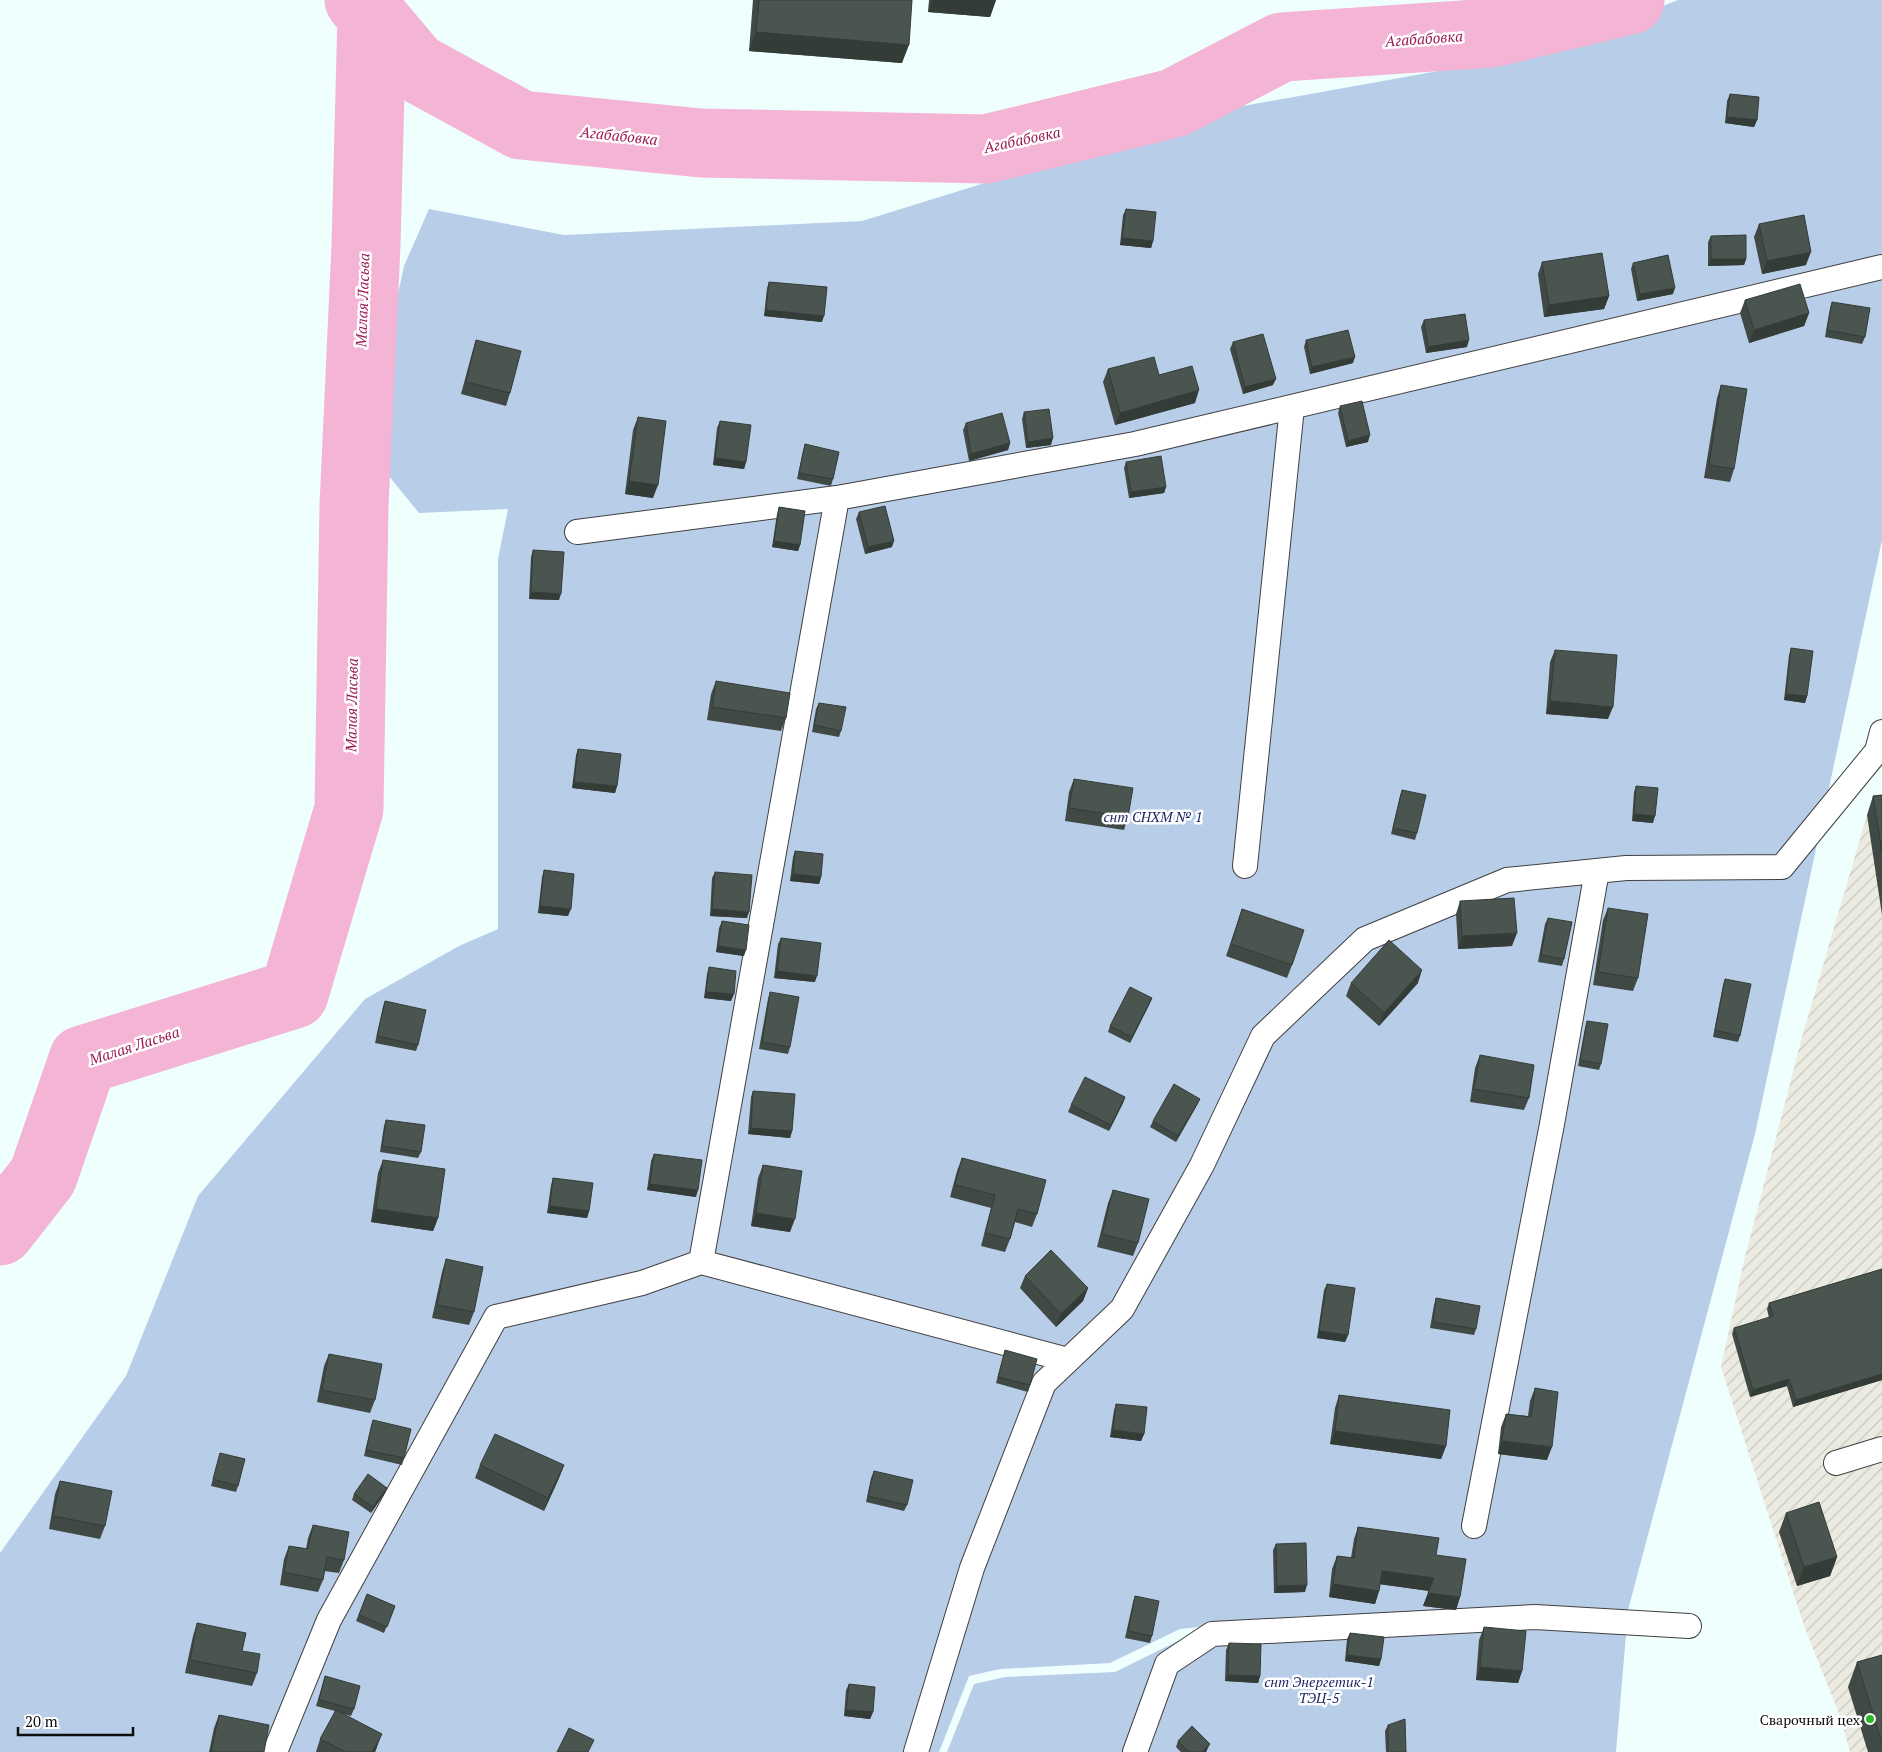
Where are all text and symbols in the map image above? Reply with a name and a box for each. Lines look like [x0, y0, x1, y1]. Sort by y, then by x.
water label: Агабабовка [1383, 25, 1464, 51]
water label: Агабабовка [578, 121, 659, 149]
water label: Агабабовка [981, 121, 1062, 157]
water label: Малая Ласьва [350, 253, 374, 348]
water label: Малая Ласьва [340, 658, 362, 753]
park label: снт СНХМ № 1 [1104, 807, 1202, 826]
water label: Малая Ласьва [85, 1021, 182, 1069]
park label: снт Энергетик-1 ТЭЦ-5 [1264, 1672, 1374, 1707]
scale bar [18, 1704, 132, 1736]
place label: Сварочный цех [1760, 1710, 1861, 1729]
text: 20 m [25, 1711, 58, 1731]
marker: Сварочный цех [1864, 1713, 1876, 1725]

